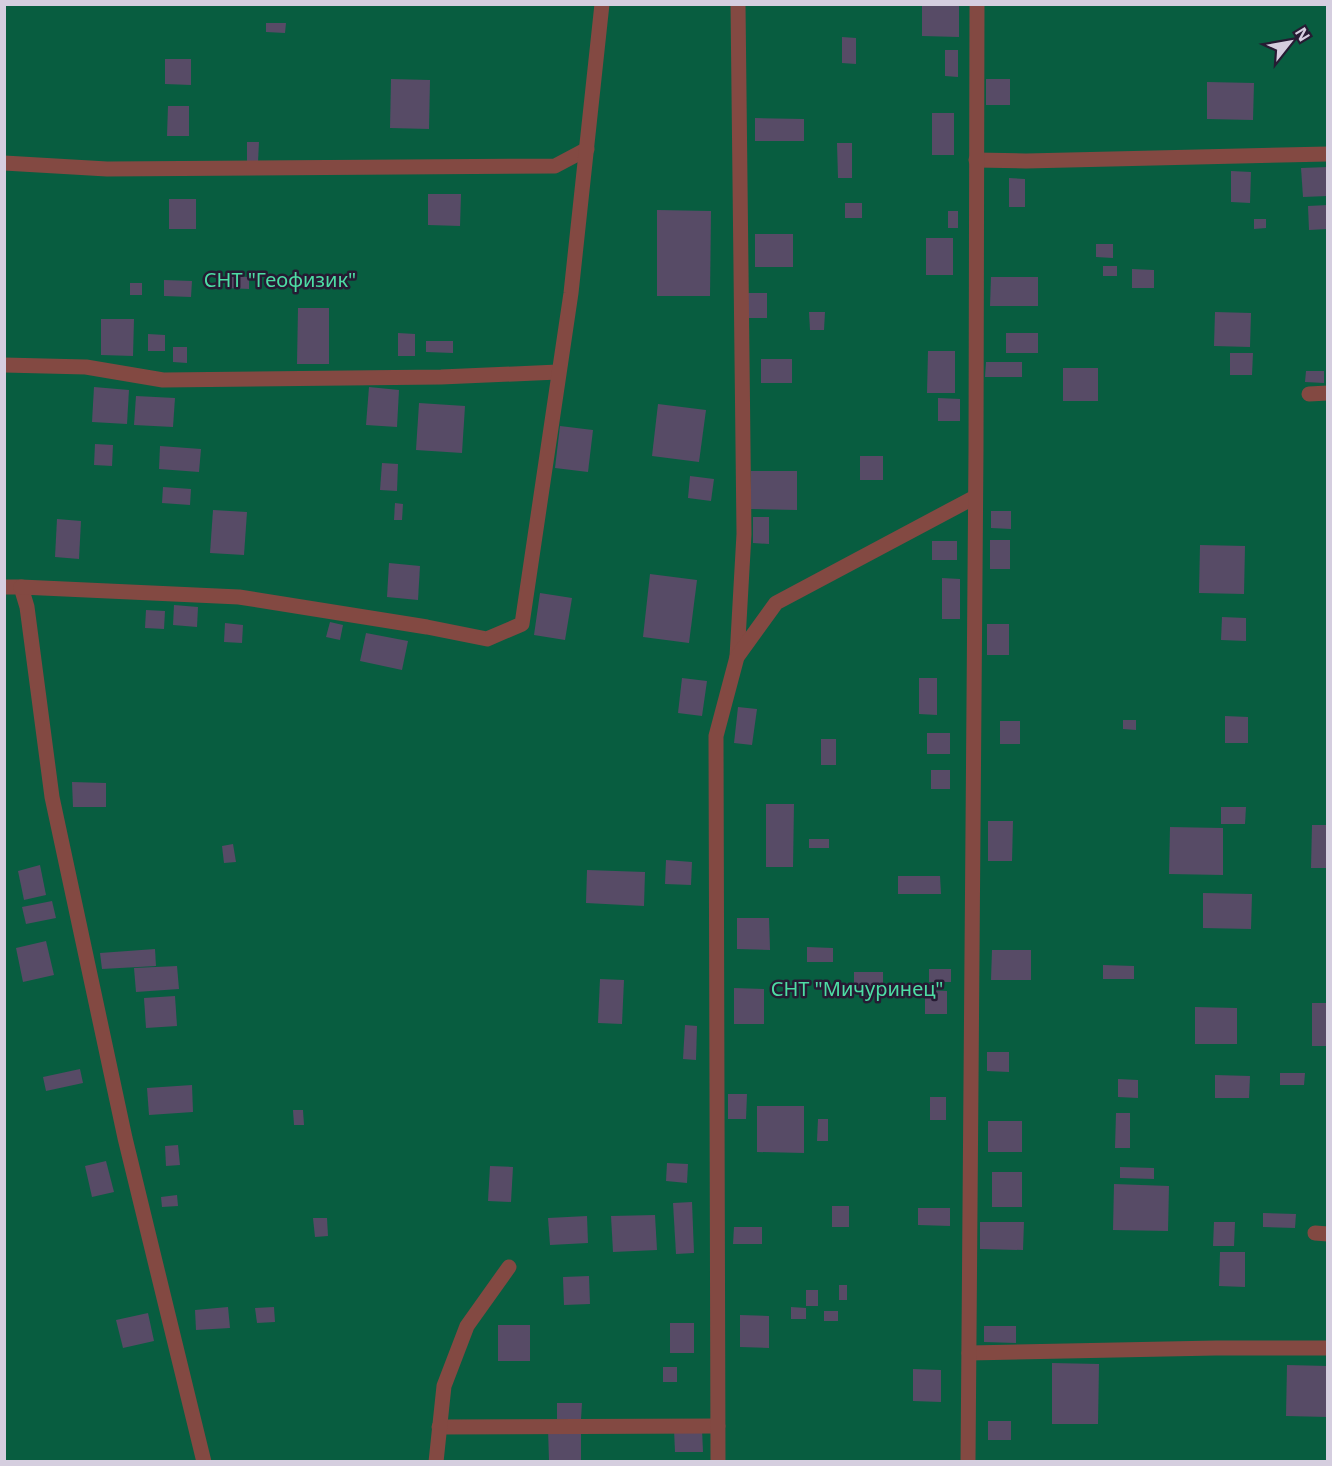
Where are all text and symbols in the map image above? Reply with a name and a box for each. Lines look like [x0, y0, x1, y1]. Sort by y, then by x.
north arrow [1260, 12, 1320, 72]
text: N [1290, 23, 1316, 46]
park label: СНТ "Геофизик" [204, 266, 356, 293]
park label: СНТ "Мичуринец" [771, 975, 943, 1002]

